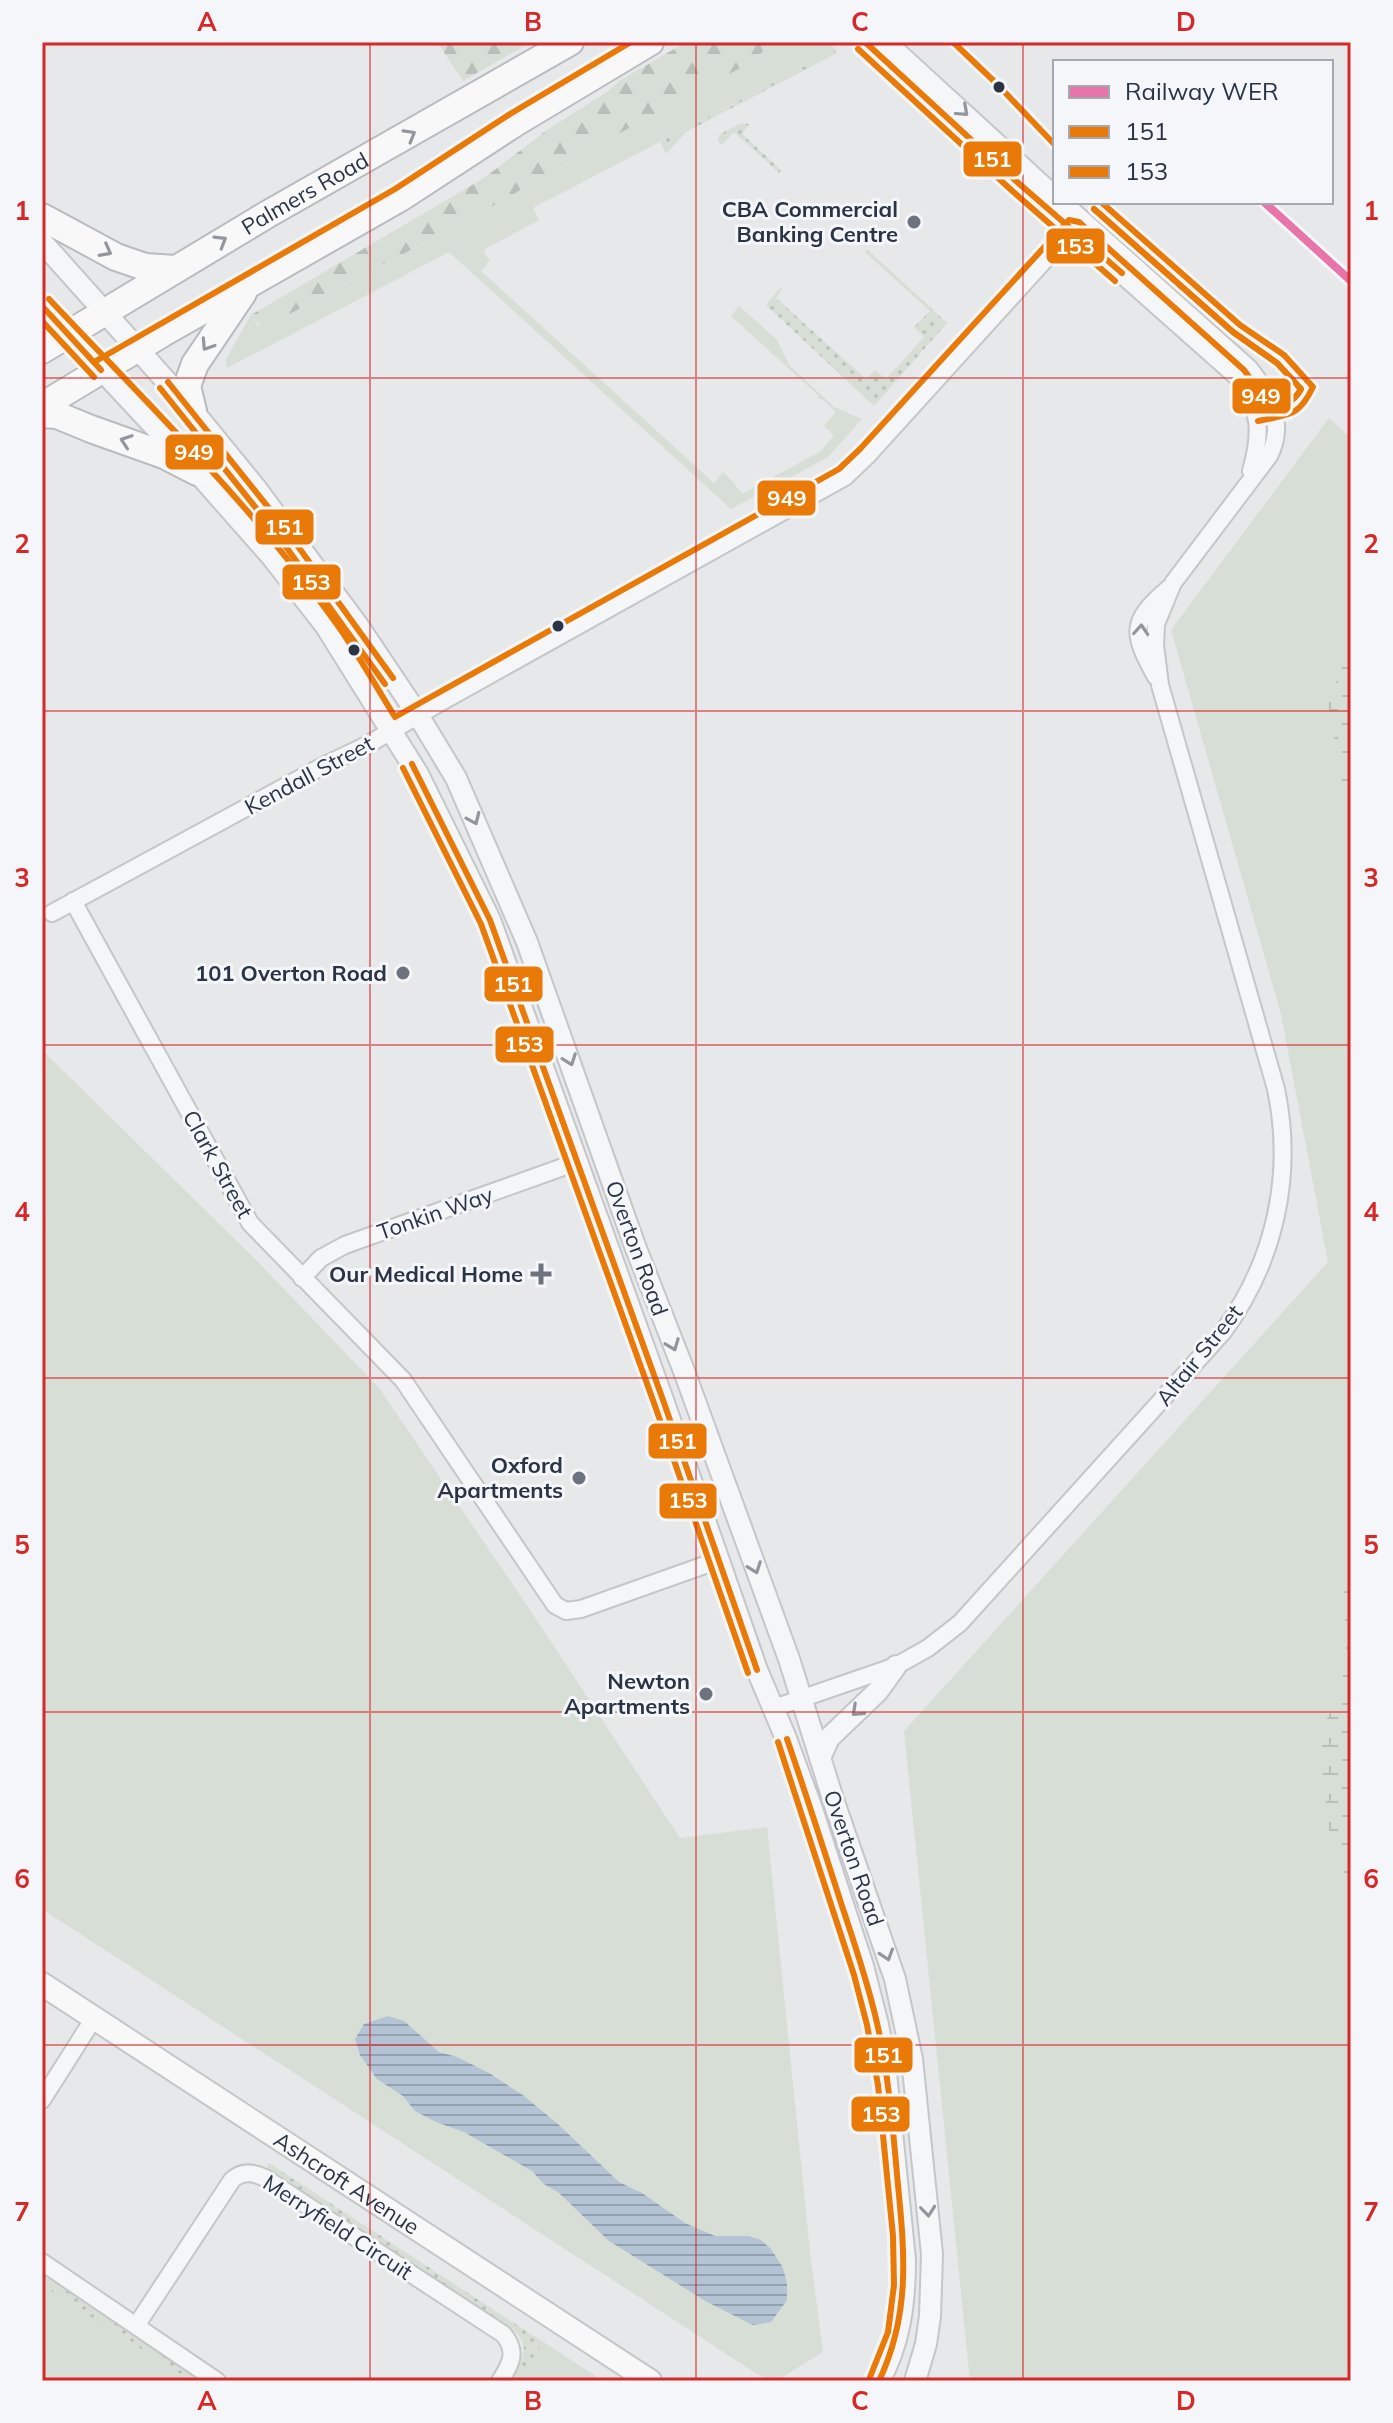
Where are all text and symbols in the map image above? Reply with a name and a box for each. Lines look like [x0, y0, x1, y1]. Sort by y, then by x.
text: A [197, 5, 217, 38]
text: B [524, 5, 542, 38]
text: C [851, 5, 869, 38]
text: D [1176, 5, 1196, 38]
legend [1053, 60, 1333, 204]
text: Railway WER [1125, 76, 1279, 106]
unlabelled marker [991, 79, 1007, 95]
one-way arrow [953, 102, 968, 116]
text: 151 [1125, 116, 1168, 146]
one-way arrow [401, 129, 415, 145]
line badge: 151 [962, 140, 1023, 178]
text: 151 [972, 145, 1012, 173]
street label: Palmers Road [236, 146, 373, 241]
text: 153 [1125, 156, 1168, 186]
text: 1 [14, 194, 30, 227]
text: 1 [1363, 194, 1379, 227]
place label: CBA Commercial Banking Centre [722, 195, 898, 248]
marker: CBA Commercial Banking Centre [905, 213, 923, 231]
line badge: 153 [1045, 227, 1106, 265]
text: 153 [1055, 232, 1095, 260]
one-way arrow [212, 236, 227, 251]
one-way arrow [97, 242, 112, 257]
one-way arrow [202, 337, 217, 351]
line badge: 949 [1231, 377, 1292, 415]
text: 949 [1241, 382, 1281, 410]
line badge: 949 [164, 433, 225, 471]
one-way arrow [120, 435, 134, 451]
text: 949 [174, 438, 214, 466]
line badge: 949 [756, 479, 817, 517]
text: 949 [767, 484, 807, 512]
line badge: 151 [254, 508, 315, 546]
text: 151 [264, 513, 304, 541]
text: 2 [14, 527, 30, 560]
text: 2 [1363, 527, 1379, 560]
line badge: 153 [281, 563, 342, 601]
text: 153 [291, 568, 331, 596]
unlabelled marker [550, 618, 566, 634]
one-way arrow [1132, 624, 1149, 637]
unlabelled marker [346, 642, 362, 658]
street label: Kendall Street [240, 729, 379, 821]
one-way arrow [464, 811, 480, 825]
text: 3 [14, 861, 30, 894]
text: 3 [1363, 861, 1379, 894]
place label: 101 Overton Road [195, 959, 387, 987]
marker: 101 Overton Road [394, 964, 412, 982]
line badge: 151 [483, 965, 544, 1003]
text: 151 [493, 970, 533, 998]
line badge: 153 [494, 1025, 555, 1064]
text: 153 [504, 1030, 544, 1058]
one-way arrow [560, 1053, 577, 1067]
street label: Clark Street [177, 1105, 259, 1223]
street label: Overton Road [600, 1177, 674, 1319]
street label: Tonkin Way [374, 1180, 497, 1246]
text: 4 [14, 1195, 30, 1228]
text: 4 [1363, 1195, 1379, 1228]
place label: Our Medical Home [329, 1260, 523, 1288]
marker: Our Medical Home [530, 1263, 552, 1285]
street label: Altair Street [1150, 1299, 1248, 1411]
one-way arrow [663, 1337, 680, 1351]
line badge: 151 [647, 1422, 708, 1460]
text: 151 [657, 1427, 697, 1455]
place label: Oxford Apartments [437, 1451, 563, 1504]
marker: Oxford Apartments [570, 1469, 588, 1487]
line badge: 153 [658, 1482, 718, 1520]
text: 153 [668, 1486, 708, 1514]
text: 5 [14, 1528, 30, 1561]
text: 5 [1363, 1528, 1379, 1561]
one-way arrow [745, 1560, 762, 1574]
place label: Newton Apartments [564, 1667, 690, 1720]
marker: Newton Apartments [697, 1685, 715, 1703]
one-way arrow [851, 1702, 866, 1716]
street label: Overton Road [818, 1786, 890, 1930]
text: 6 [14, 1862, 30, 1895]
text: 6 [1363, 1862, 1379, 1895]
one-way arrow [878, 1947, 894, 1961]
line badge: 151 [853, 2036, 914, 2074]
text: 151 [863, 2041, 903, 2069]
line badge: 153 [850, 2095, 911, 2133]
text: 153 [861, 2100, 901, 2128]
street label: Ashcroft Avenue [269, 2125, 425, 2241]
street label: Merryfield Circuit [258, 2168, 418, 2286]
text: 7 [14, 2195, 30, 2228]
text: 7 [1363, 2195, 1379, 2228]
one-way arrow [919, 2205, 936, 2218]
text: A [197, 2384, 217, 2417]
text: B [524, 2384, 542, 2417]
text: C [851, 2384, 869, 2417]
text: D [1176, 2384, 1196, 2417]

